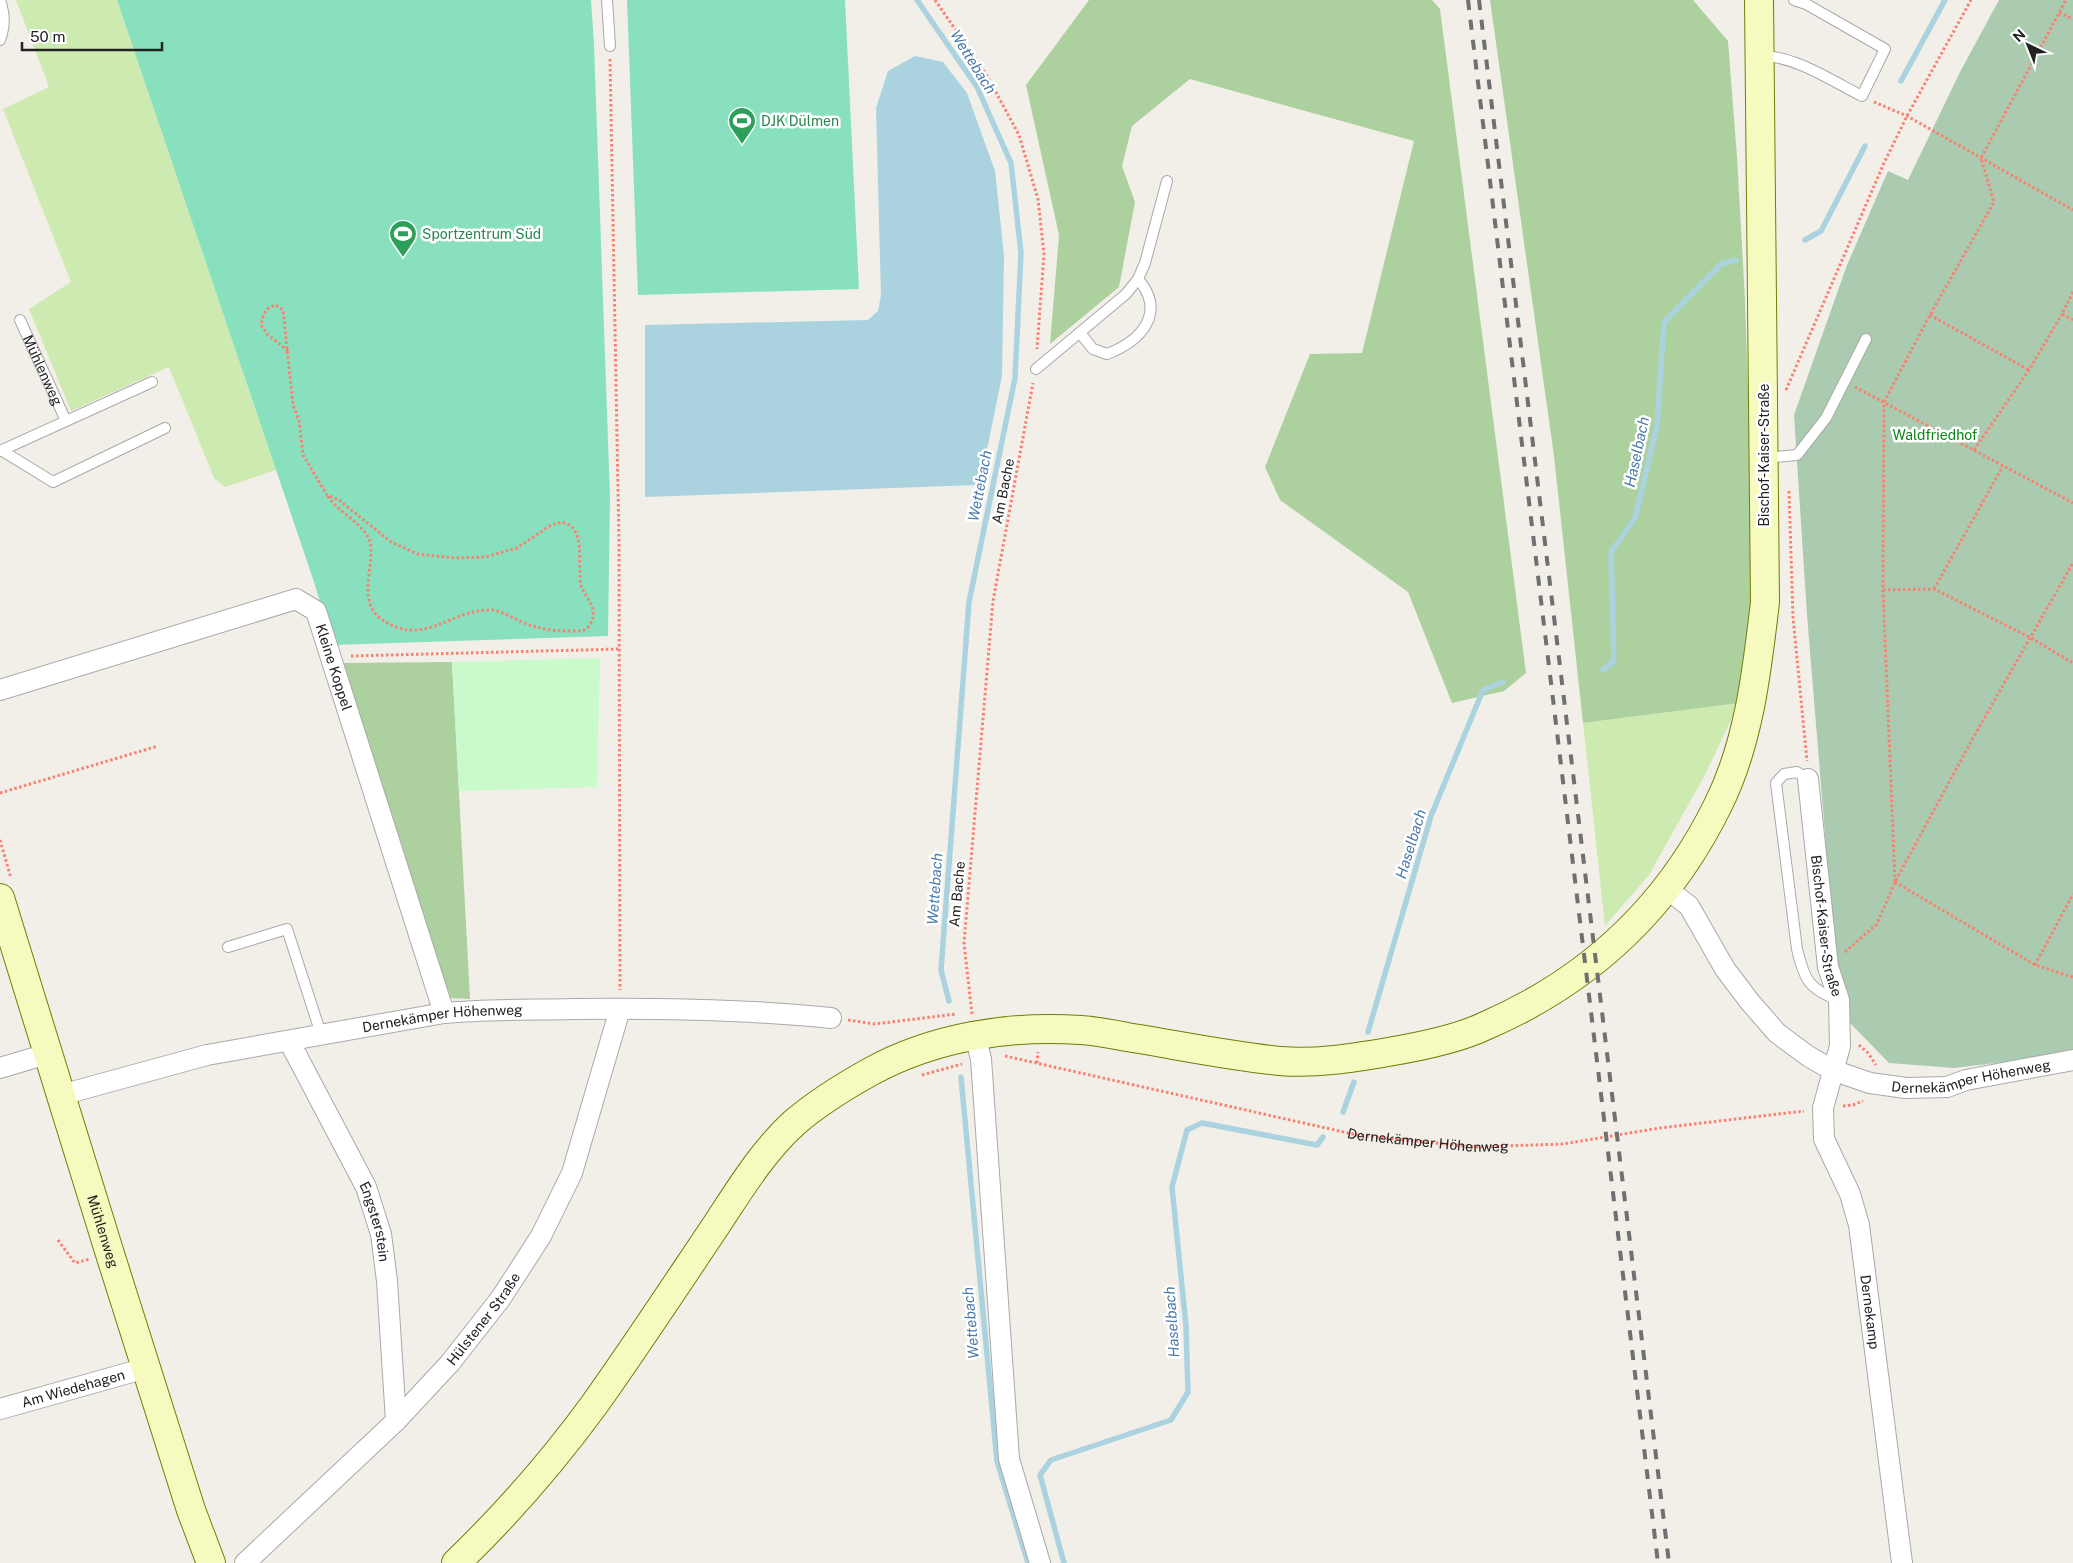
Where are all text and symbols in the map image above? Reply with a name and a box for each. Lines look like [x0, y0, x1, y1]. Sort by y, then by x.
scale bar [22, 20, 162, 52]
north arrow [2003, 20, 2053, 70]
text: N [2010, 26, 2029, 45]
water label: Wettebach [947, 27, 1000, 97]
text: 50 m [30, 28, 65, 45]
sports icon: DJK Dülmen [727, 106, 757, 145]
place label: DJK Dülmen [761, 113, 839, 129]
sports icon: Sportzentrum Süd [388, 219, 418, 258]
place label: Sportzentrum Süd [422, 226, 541, 242]
street label: Mühlenweg [20, 332, 66, 408]
street label: Bischof-Kaiser-Straße [1756, 383, 1772, 526]
water label: Haselbach [1621, 415, 1652, 489]
park label: Waldfriedhof [1893, 427, 1978, 443]
water label: Wettebach [964, 449, 995, 523]
street label: Am Bache [989, 457, 1017, 525]
street label: Kleine Koppel [313, 622, 355, 713]
water label: Haselbach [1392, 807, 1429, 881]
water label: Wettebach [924, 852, 945, 926]
street label: Bischof-Kaiser-Straße [1808, 854, 1845, 999]
street label: Am Bache [946, 860, 968, 928]
street label: Dernekämper Höhenweg [361, 1002, 523, 1035]
street label: Dernekämper Höhenweg [1890, 1056, 2052, 1096]
street label: Dernekämper Höhenweg [1346, 1125, 1509, 1155]
street label: Engsterstein [356, 1179, 392, 1263]
street label: Mühlenweg [84, 1193, 122, 1270]
street label: Hülstener Straße [443, 1269, 523, 1368]
street label: Dernekamp [1857, 1274, 1883, 1350]
water label: Wettebach [959, 1286, 982, 1360]
water label: Haselbach [1161, 1286, 1182, 1358]
street label: Am Wiedehagen [20, 1366, 127, 1411]

